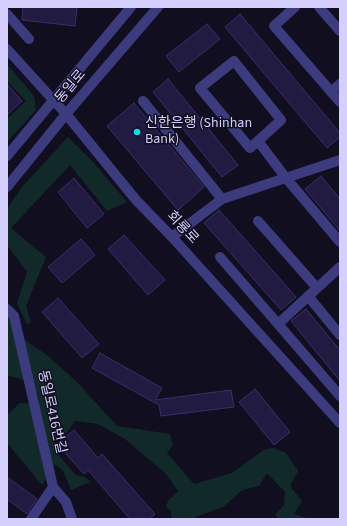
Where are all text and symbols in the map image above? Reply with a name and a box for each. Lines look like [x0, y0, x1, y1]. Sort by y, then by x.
street label: 동일로 [52, 67, 90, 107]
place label: 신한은행 (Shinhan Bank) [145, 116, 252, 148]
marker: 신한은행 (Shinhan Bank) [132, 127, 142, 137]
street label: 회룡로 [163, 208, 201, 248]
street label: 동일로416번길 [33, 369, 69, 455]

